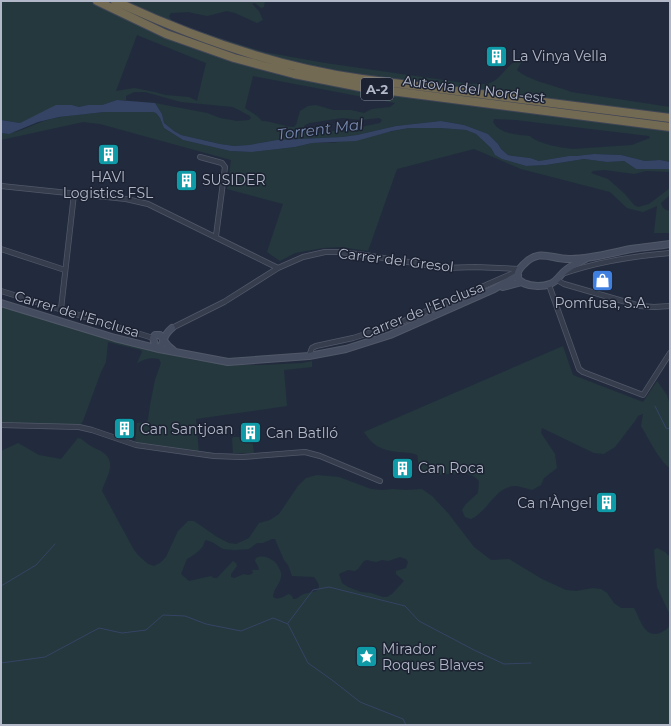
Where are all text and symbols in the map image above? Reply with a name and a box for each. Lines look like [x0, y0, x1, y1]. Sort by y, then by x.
building icon: La Vinya Vella [484, 43, 510, 69]
place label: La Vinya Vella [512, 47, 607, 65]
street label: Autovia del Nord-est [402, 71, 547, 107]
road number: A-2 [361, 78, 393, 100]
water label: Torrent Mal [276, 114, 364, 144]
building icon: HAVI Logistics FSL [95, 142, 121, 168]
building icon: SUSIDER [173, 167, 199, 193]
place label: HAVI Logistics FSL [63, 168, 154, 202]
place label: SUSIDER [202, 171, 266, 189]
street label: Carrer del Gresol [337, 244, 455, 276]
shop icon: Pomfusa, S.A. [589, 268, 615, 294]
street label: Carrer de l'Enclusa [359, 277, 487, 343]
street label: Carrer de l'Enclusa [12, 286, 142, 342]
place label: Pomfusa, S.A. [554, 294, 650, 312]
building icon: Can Santjoan [111, 416, 137, 442]
place label: Can Santjoan [140, 420, 234, 438]
building icon: Can Batlló [238, 420, 264, 446]
place label: Can Batlló [266, 424, 338, 442]
building icon: Can Roca [390, 455, 416, 481]
place label: Can Roca [418, 459, 484, 477]
building icon: Ca n'Àngel [594, 490, 620, 516]
place label: Ca n'Àngel [517, 494, 592, 512]
place label: Mirador Roques Blaves [382, 640, 484, 674]
place icon: Mirador Roques Blaves [353, 644, 379, 670]

